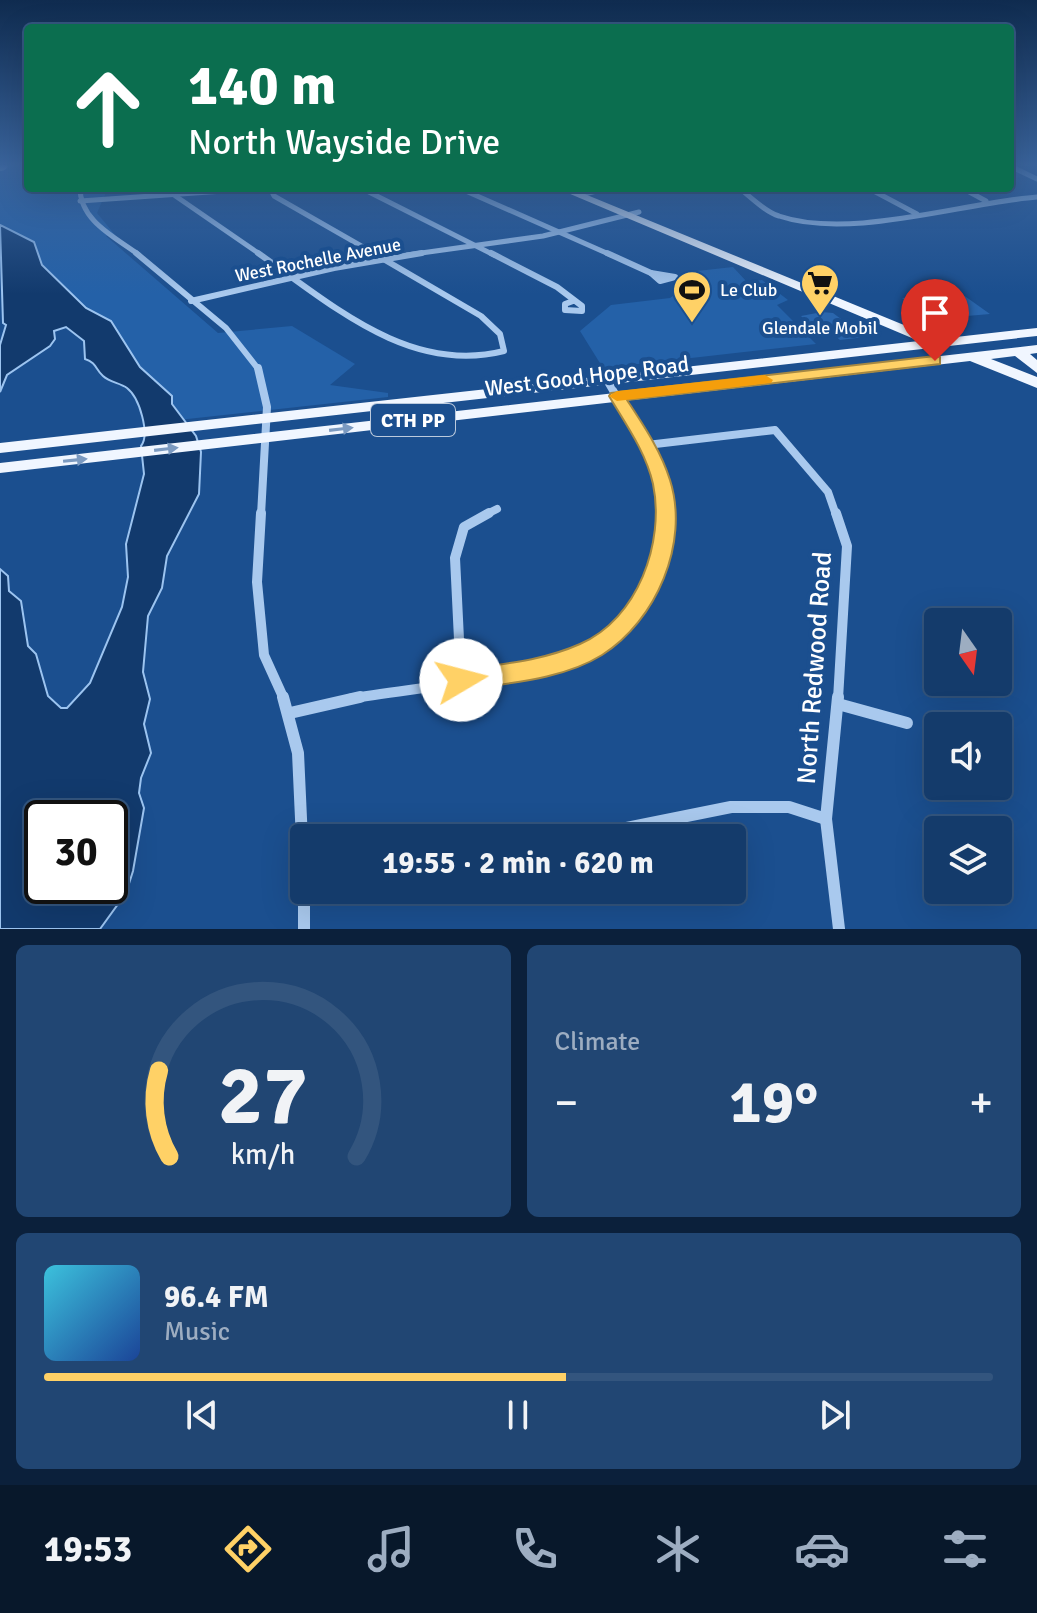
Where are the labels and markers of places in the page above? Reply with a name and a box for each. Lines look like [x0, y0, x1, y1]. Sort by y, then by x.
supermarket icon: Glendale Mobil [799, 262, 841, 317]
sports icon: Le Club [671, 269, 713, 324]
place label: Le Club [720, 279, 777, 301]
pin [901, 279, 969, 361]
place label: Glendale Mobil [762, 317, 878, 339]

